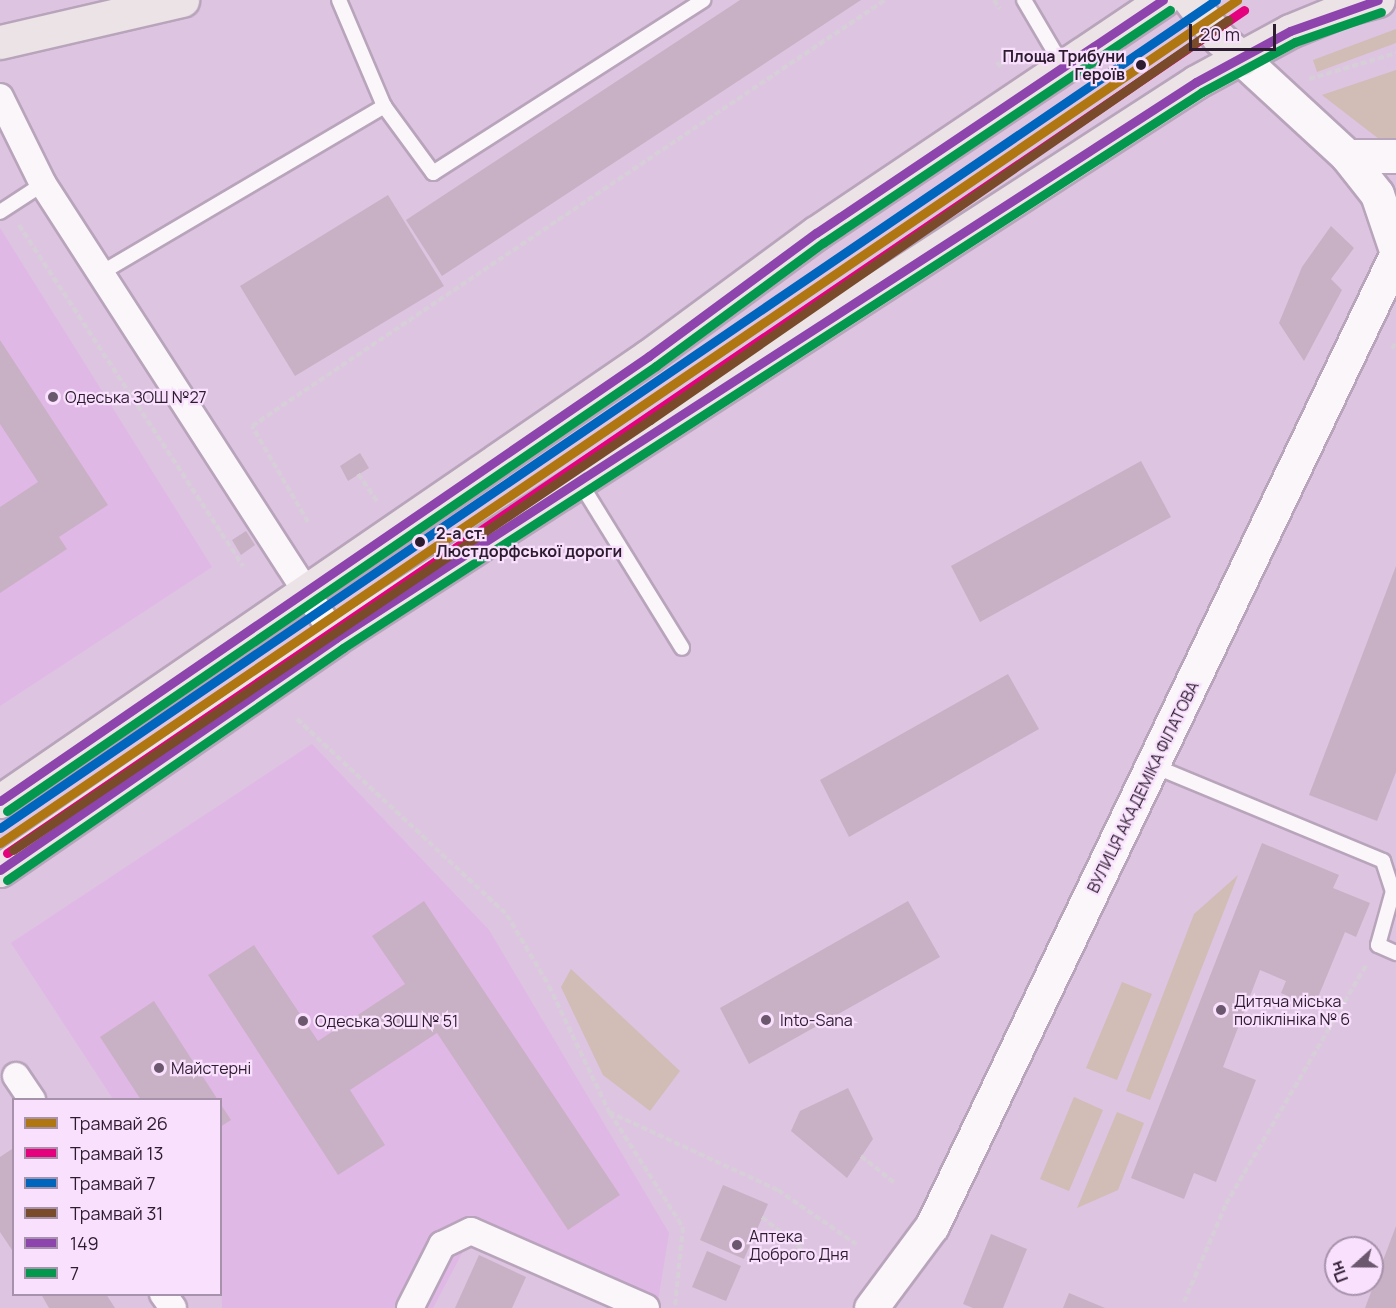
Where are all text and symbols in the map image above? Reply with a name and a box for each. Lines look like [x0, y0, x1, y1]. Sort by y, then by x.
scale bar [1192, 12, 1279, 50]
text: 20 m [1200, 22, 1240, 46]
place label: Площа Трибуни Героїв [1003, 46, 1125, 84]
marker: Площа Трибуни Героїв [1130, 54, 1152, 76]
place label: Одеська ЗОШ №27 [65, 387, 207, 407]
marker: Одеська ЗОШ №27 [46, 390, 60, 404]
place label: 2-а ст. Люстдорфської дороги [436, 523, 622, 561]
marker: 2-а ст. Люстдорфської дороги [409, 531, 431, 553]
street label: ВУЛИЦЯ АКАДЕМІКА ФІЛАТОВА [1083, 678, 1203, 896]
place label: Дитяча міська поліклініка № 6 [1234, 991, 1350, 1029]
marker: Дитяча міська поліклініка № 6 [1212, 1001, 1230, 1019]
place label: Into-Sana [780, 1010, 853, 1030]
place label: Одеська ЗОШ № 51 [315, 1011, 458, 1031]
marker: Into-Sana [757, 1011, 775, 1029]
marker: Одеська ЗОШ № 51 [296, 1014, 310, 1028]
place label: Майстерні [171, 1058, 251, 1078]
marker: Майстерні [152, 1061, 166, 1075]
legend [12, 1098, 222, 1296]
text: Трамвай 26 [70, 1111, 168, 1135]
text: Трамвай 13 [70, 1141, 163, 1165]
text: Трамвай 7 [70, 1171, 155, 1195]
text: Трамвай 31 [70, 1201, 163, 1225]
place label: Аптека Доброго Дня [749, 1226, 849, 1264]
text: 149 [70, 1231, 99, 1255]
north arrow [1324, 1236, 1384, 1296]
marker: Аптека Доброго Дня [730, 1238, 744, 1252]
text: Пн [1325, 1258, 1353, 1286]
text: 7 [70, 1261, 79, 1285]

